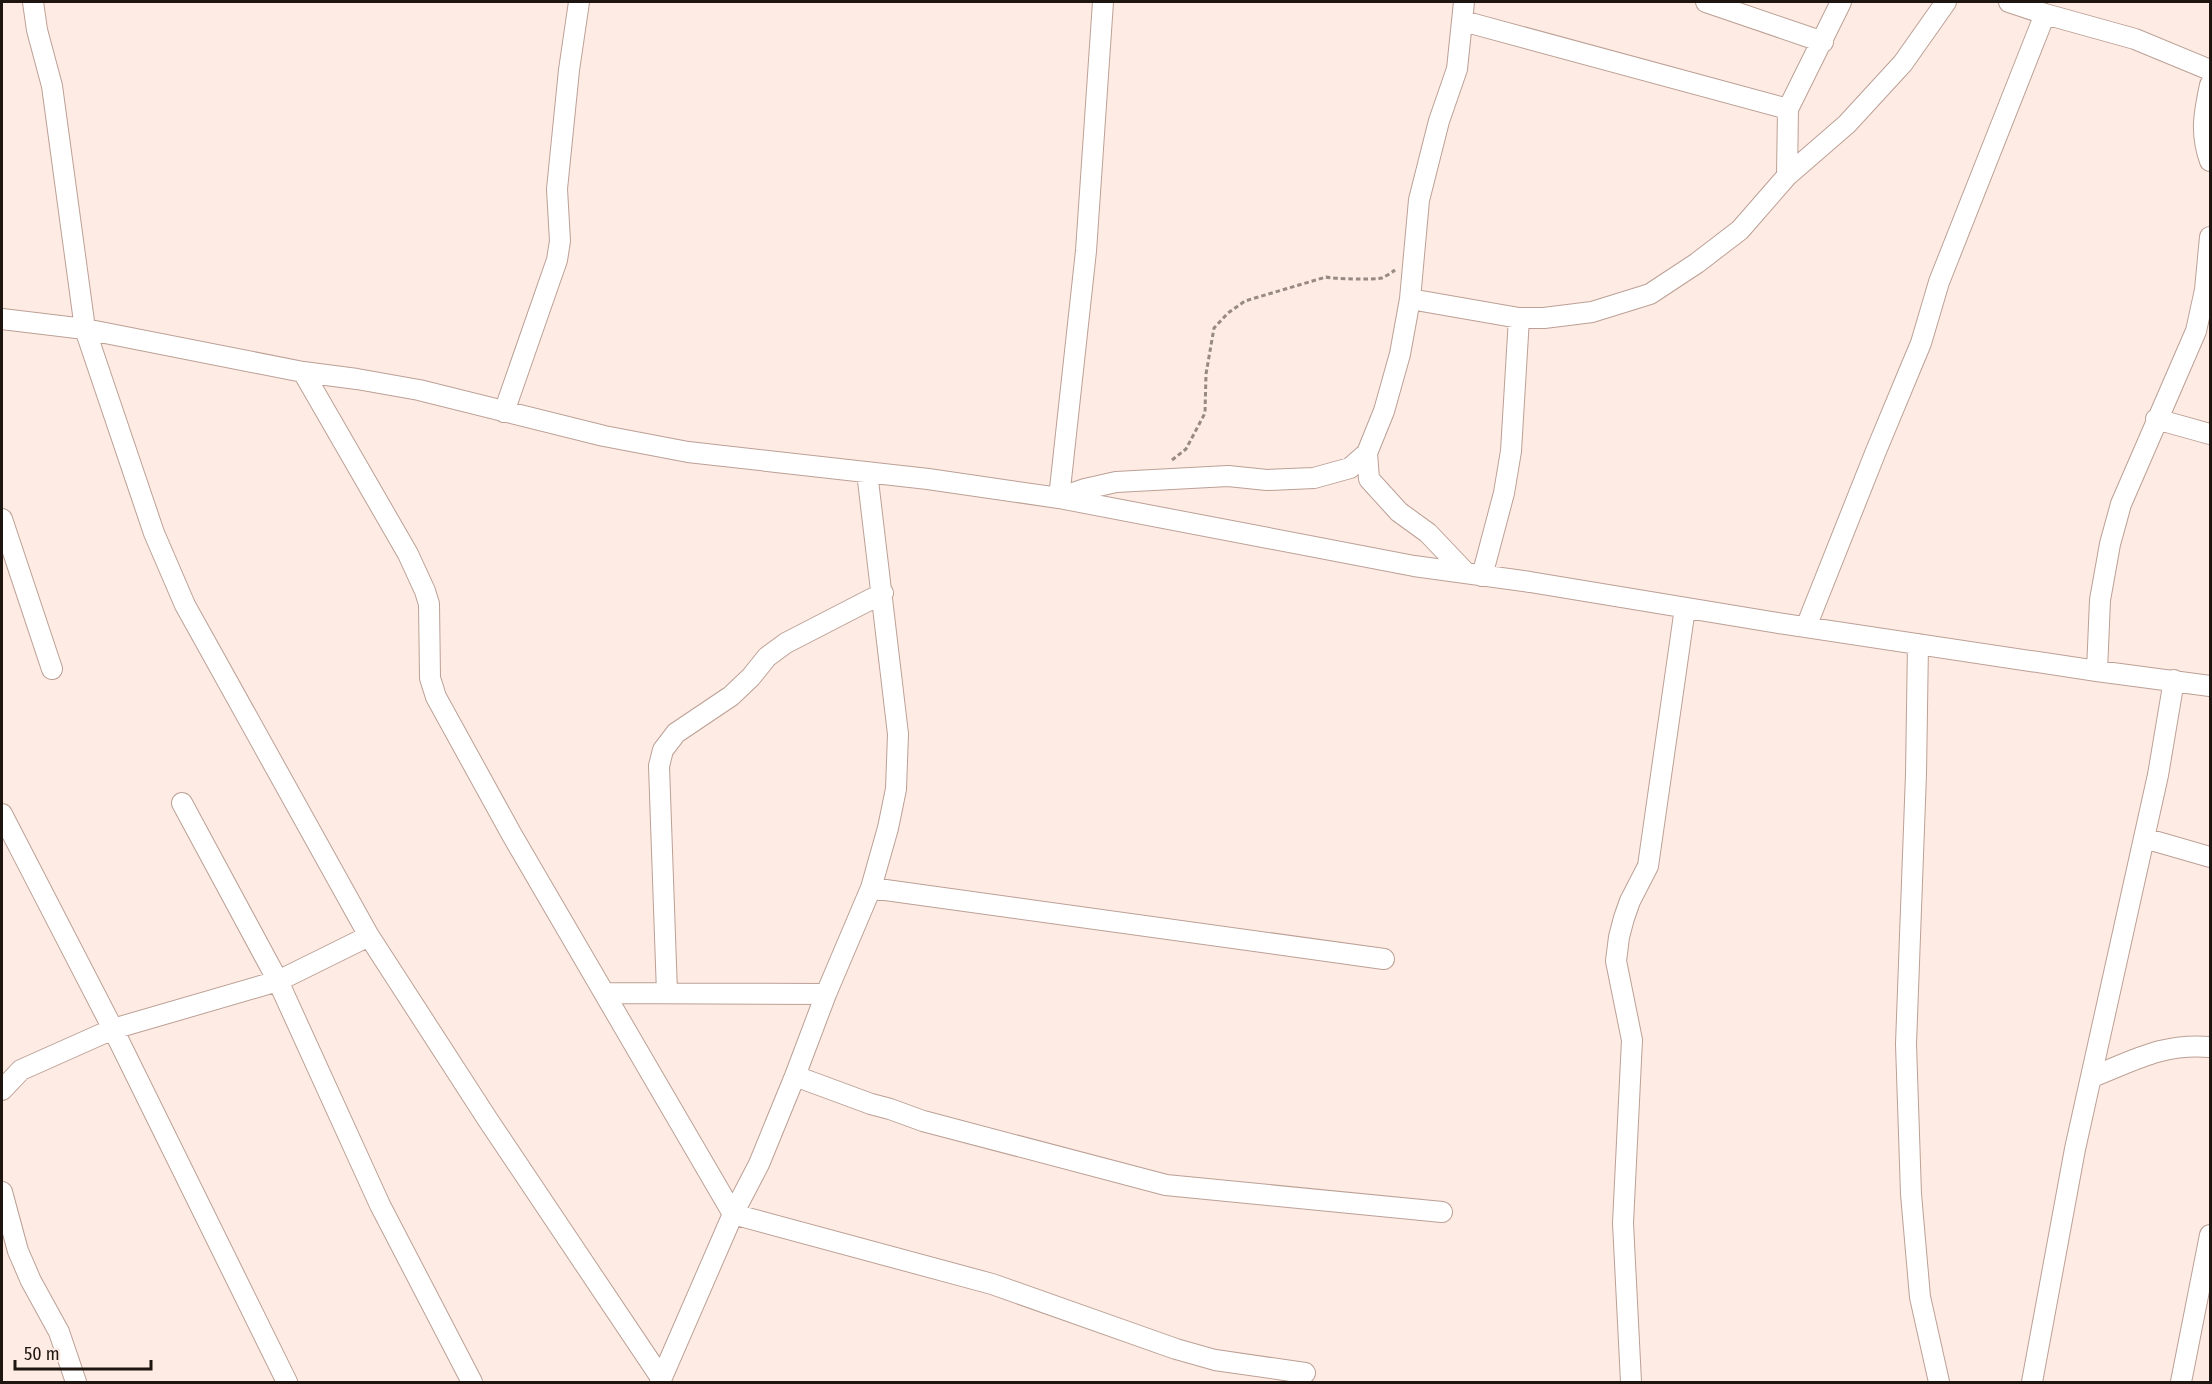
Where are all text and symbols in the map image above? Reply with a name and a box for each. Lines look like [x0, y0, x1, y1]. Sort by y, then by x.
scale bar [15, 1333, 152, 1371]
text: 50 m [24, 1343, 60, 1365]

